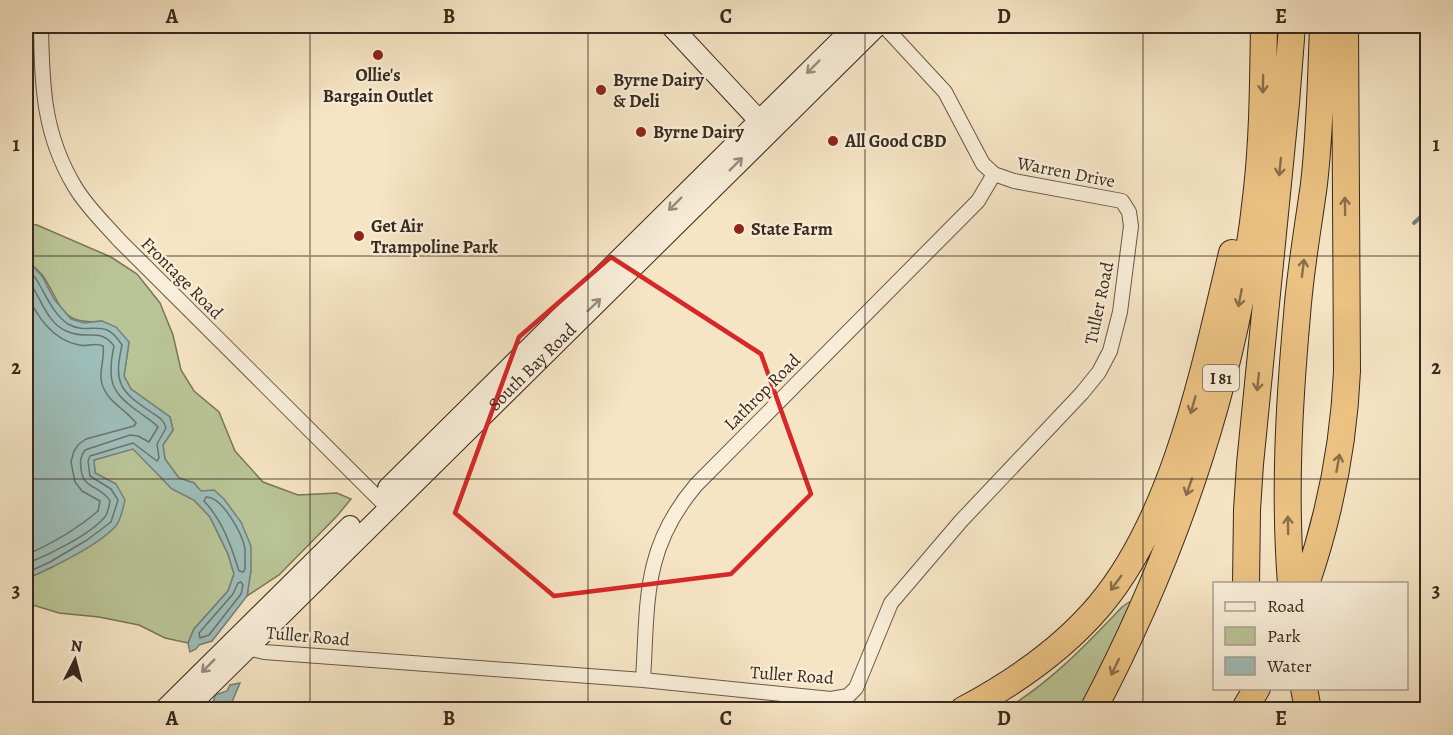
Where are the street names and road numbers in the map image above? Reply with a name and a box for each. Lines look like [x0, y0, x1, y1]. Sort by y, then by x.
street label: Warren Drive [1014, 151, 1117, 193]
street label: Frontage Road [136, 232, 228, 324]
street label: Tuller Road [1079, 259, 1120, 346]
street label: South Bay Road [483, 318, 582, 416]
street label: Lathrop Road [718, 348, 806, 436]
road number: I 81 [1203, 365, 1239, 391]
street label: Tuller Road [265, 620, 351, 652]
street label: Tuller Road [749, 660, 835, 690]

